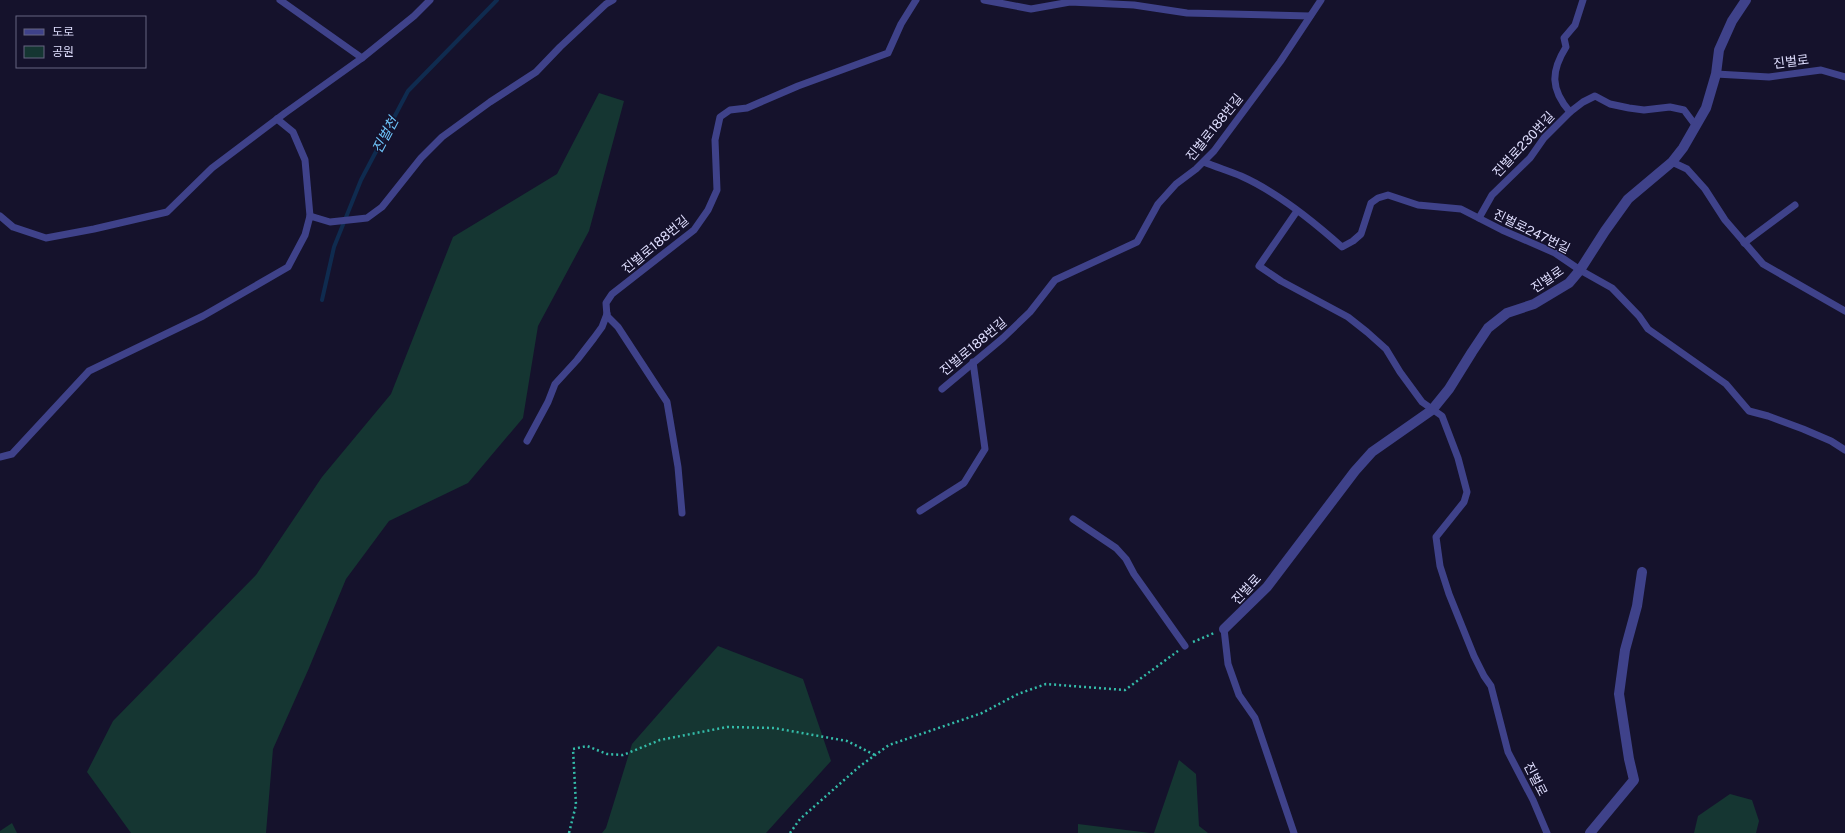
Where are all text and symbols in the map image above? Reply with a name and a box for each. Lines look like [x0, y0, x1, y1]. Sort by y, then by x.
legend [16, 16, 146, 68]
text: 도로 [52, 25, 74, 39]
text: 공원 [52, 45, 74, 59]
street label: 진벌로 [1772, 52, 1810, 71]
street label: 진벌로188번길 [1183, 91, 1246, 164]
street label: 진벌로230번길 [1489, 109, 1557, 180]
water label: 진벌천 [369, 113, 402, 156]
street label: 진벌로247번길 [1491, 206, 1573, 256]
street label: 진벌로188번길 [619, 212, 691, 276]
street label: 진벌로 [1528, 263, 1566, 296]
street label: 진벌로188번길 [937, 314, 1009, 378]
street label: 진벌로 [1229, 571, 1264, 608]
street label: 진벌로 [1521, 760, 1550, 799]

